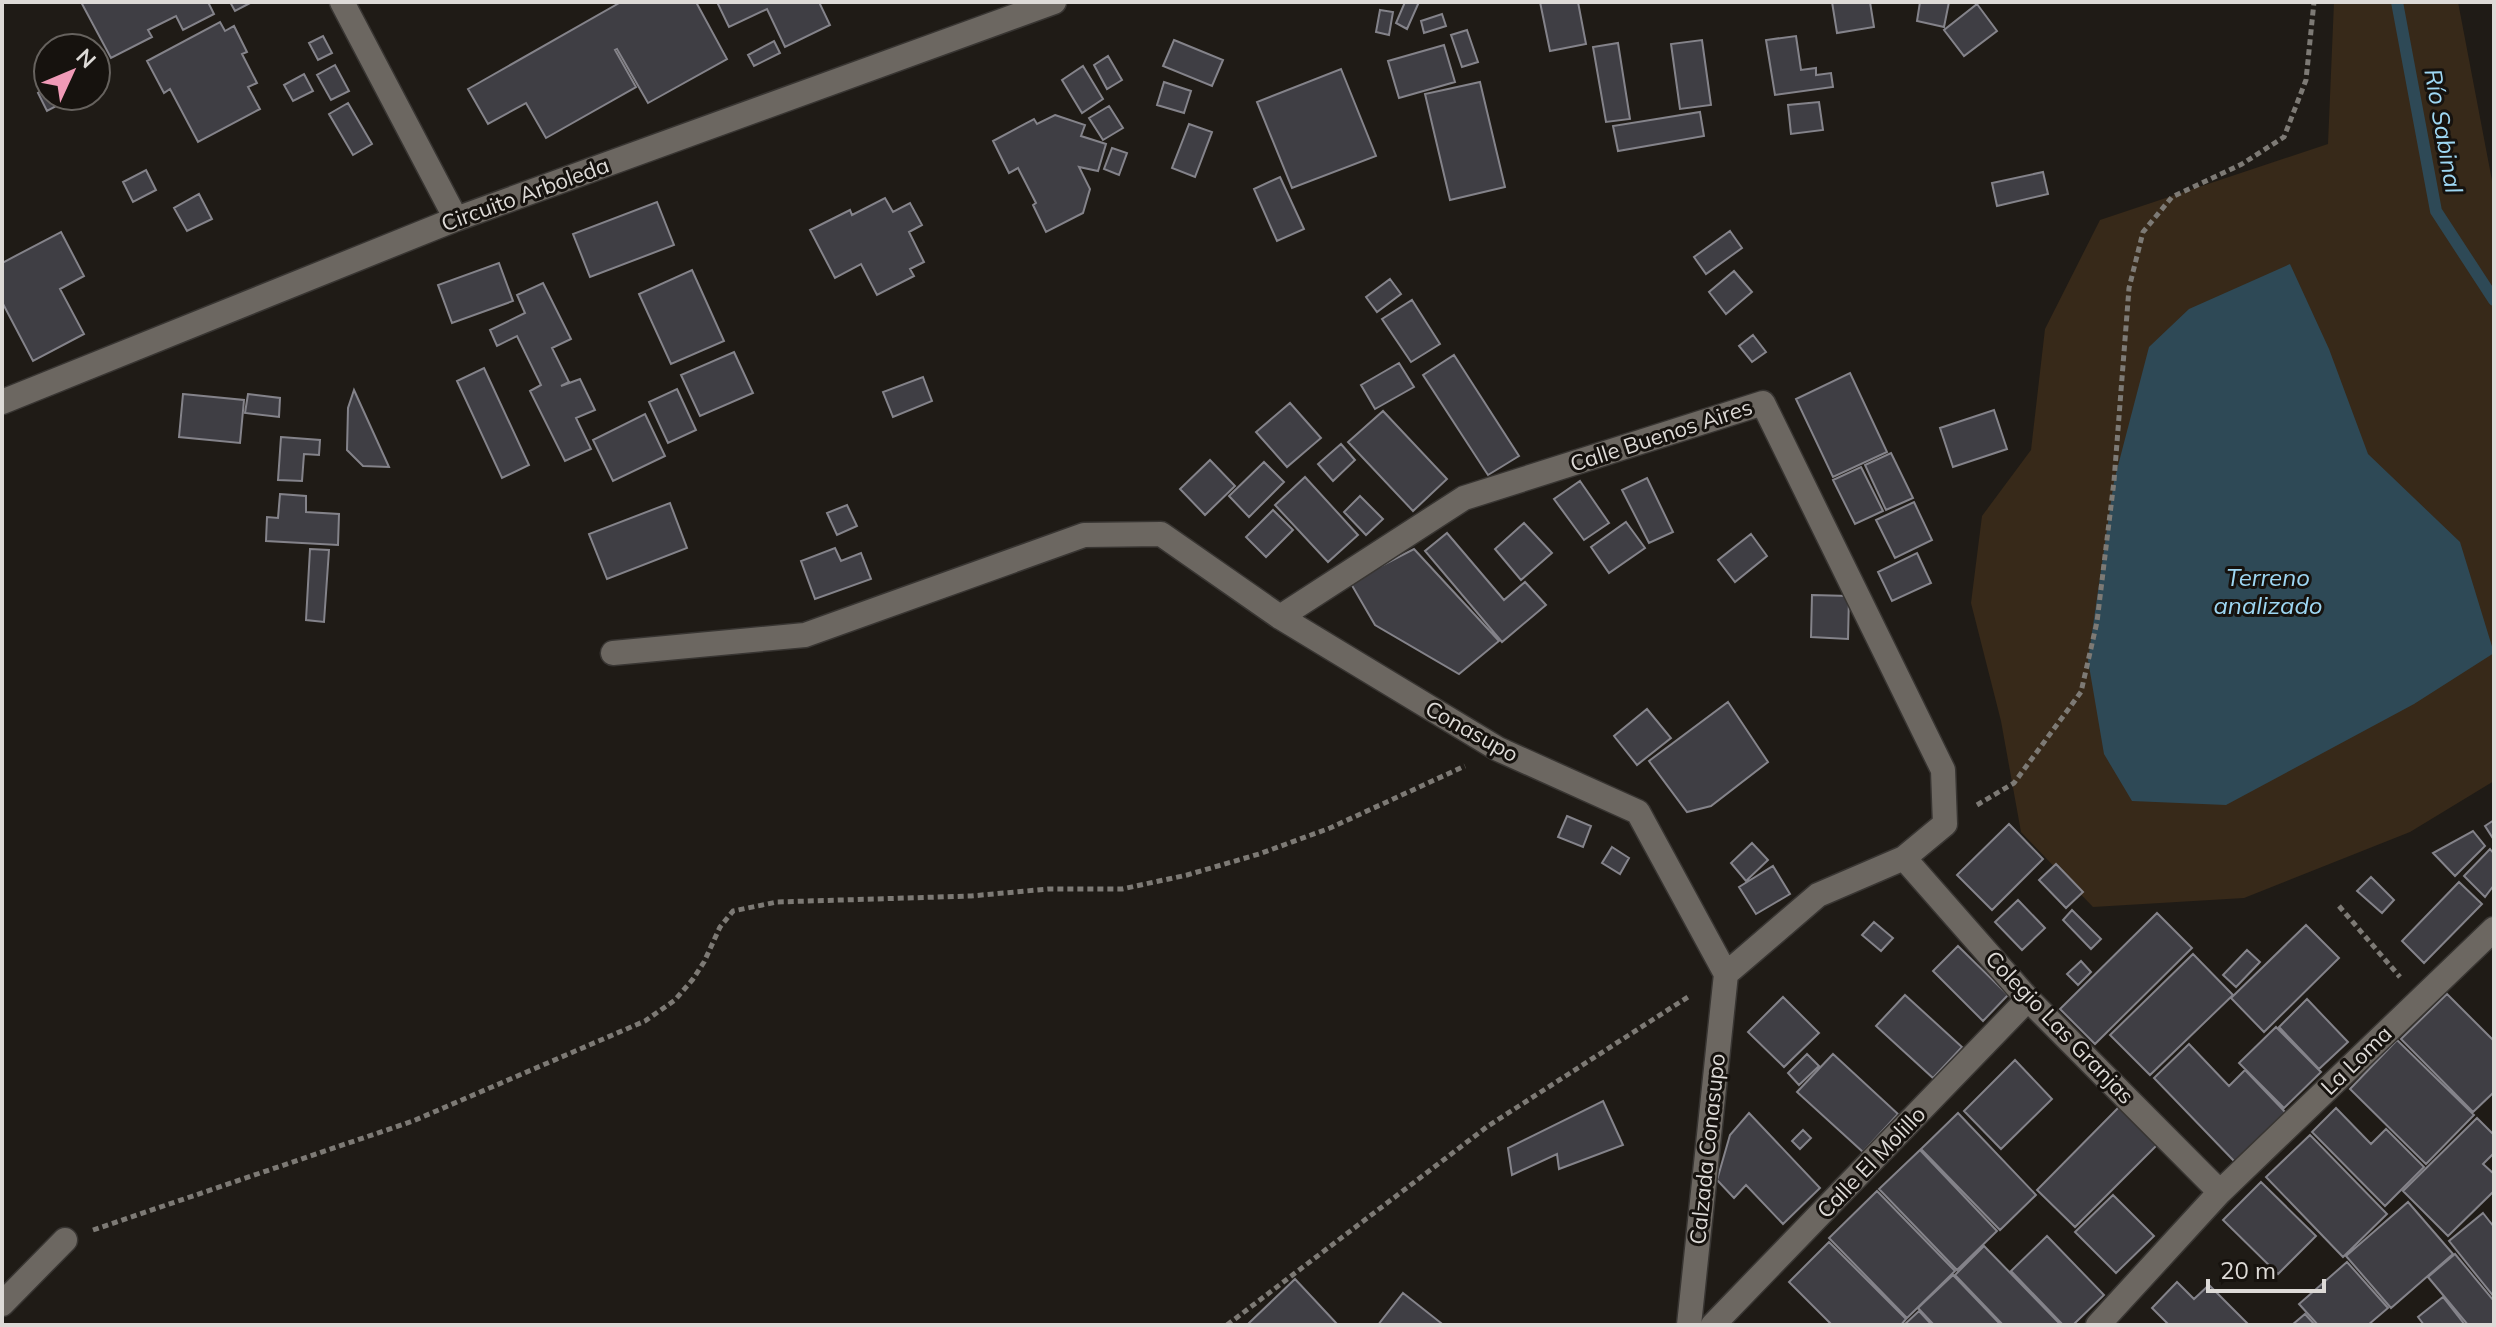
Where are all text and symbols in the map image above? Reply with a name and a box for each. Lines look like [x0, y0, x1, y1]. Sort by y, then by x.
north arrow [32, 32, 112, 112]
text: N [71, 42, 102, 74]
water label: Río Sabinal [2418, 66, 2470, 196]
street label: Circuito Arboleda [437, 151, 613, 237]
street label: Calle Buenos Aires [1566, 392, 1756, 478]
water label: Terreno analizado [2213, 562, 2323, 620]
street label: Conasupo [1420, 694, 1524, 768]
street label: Colegio Las Granjas [1980, 945, 2140, 1109]
street label: La Loma [2315, 1019, 2397, 1101]
street label: Calzada Conasupo [1683, 1052, 1731, 1246]
street label: Calle El Molillo [1811, 1100, 1931, 1224]
scale bar [2208, 1243, 2324, 1293]
text: 20 m [2220, 1255, 2276, 1285]

